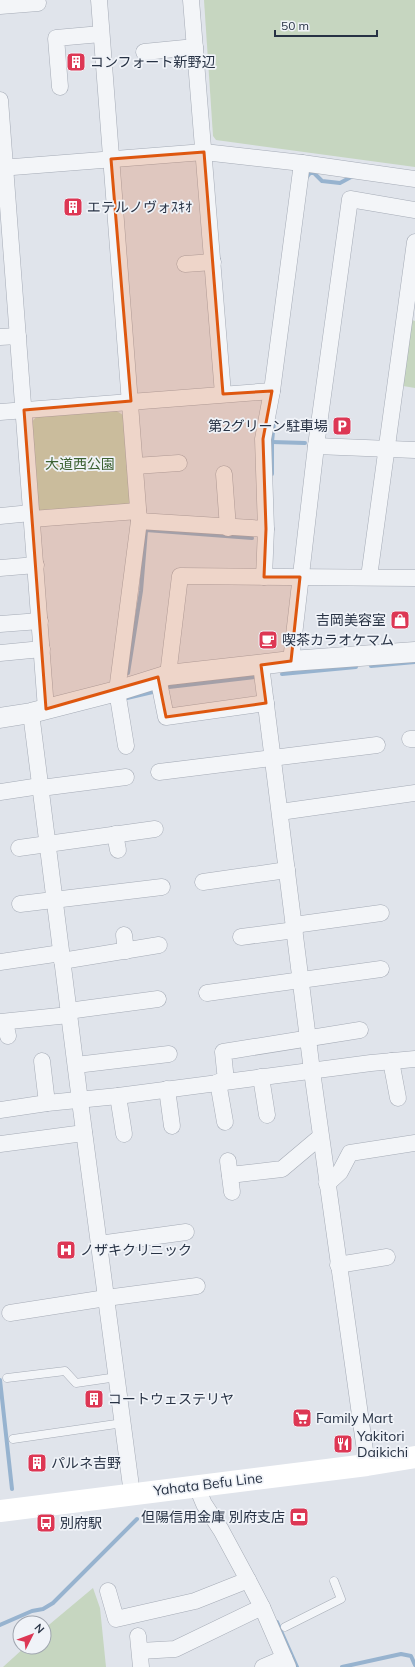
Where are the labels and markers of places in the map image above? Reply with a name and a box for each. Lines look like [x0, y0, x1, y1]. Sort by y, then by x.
building icon: コンフォート新野辺 [65, 51, 87, 73]
place label: コンフォート新野辺 [90, 53, 216, 71]
building icon: エテルノヴォｽｷｵ [62, 196, 84, 218]
place label: エテルノヴォｽｷｵ [87, 198, 192, 216]
parking icon: 第2グリーン駐車場 [331, 415, 353, 437]
place label: 第2グリーン駐車場 [208, 417, 328, 435]
shop icon: 吉岡美容室 [389, 609, 411, 631]
place label: 吉岡美容室 [316, 611, 386, 629]
cafe icon: 喫茶カラオケマム [257, 629, 279, 651]
place label: 喫茶カラオケマム [282, 631, 394, 649]
hospital icon: ノザキクリニック [55, 1239, 77, 1261]
place label: ノザキクリニック [80, 1241, 192, 1259]
building icon: コートウェステリヤ [83, 1388, 105, 1410]
place label: コートウェステリヤ [108, 1390, 234, 1408]
supermarket icon: Family Mart [291, 1407, 313, 1429]
place label: Family Mart [316, 1409, 393, 1427]
place label: Yakitori Daikichi [356, 1427, 408, 1461]
restaurant icon: Yakitori Daikichi [332, 1433, 354, 1455]
building icon: パルネ吉野 [26, 1452, 48, 1474]
place label: パルネ吉野 [51, 1454, 121, 1472]
bank icon: 但陽信用金庫 別府支店 [288, 1506, 310, 1528]
place label: 但陽信用金庫 別府支店 [141, 1508, 285, 1526]
bus stop icon: 別府駅 [35, 1512, 57, 1534]
place label: 別府駅 [60, 1514, 102, 1532]

